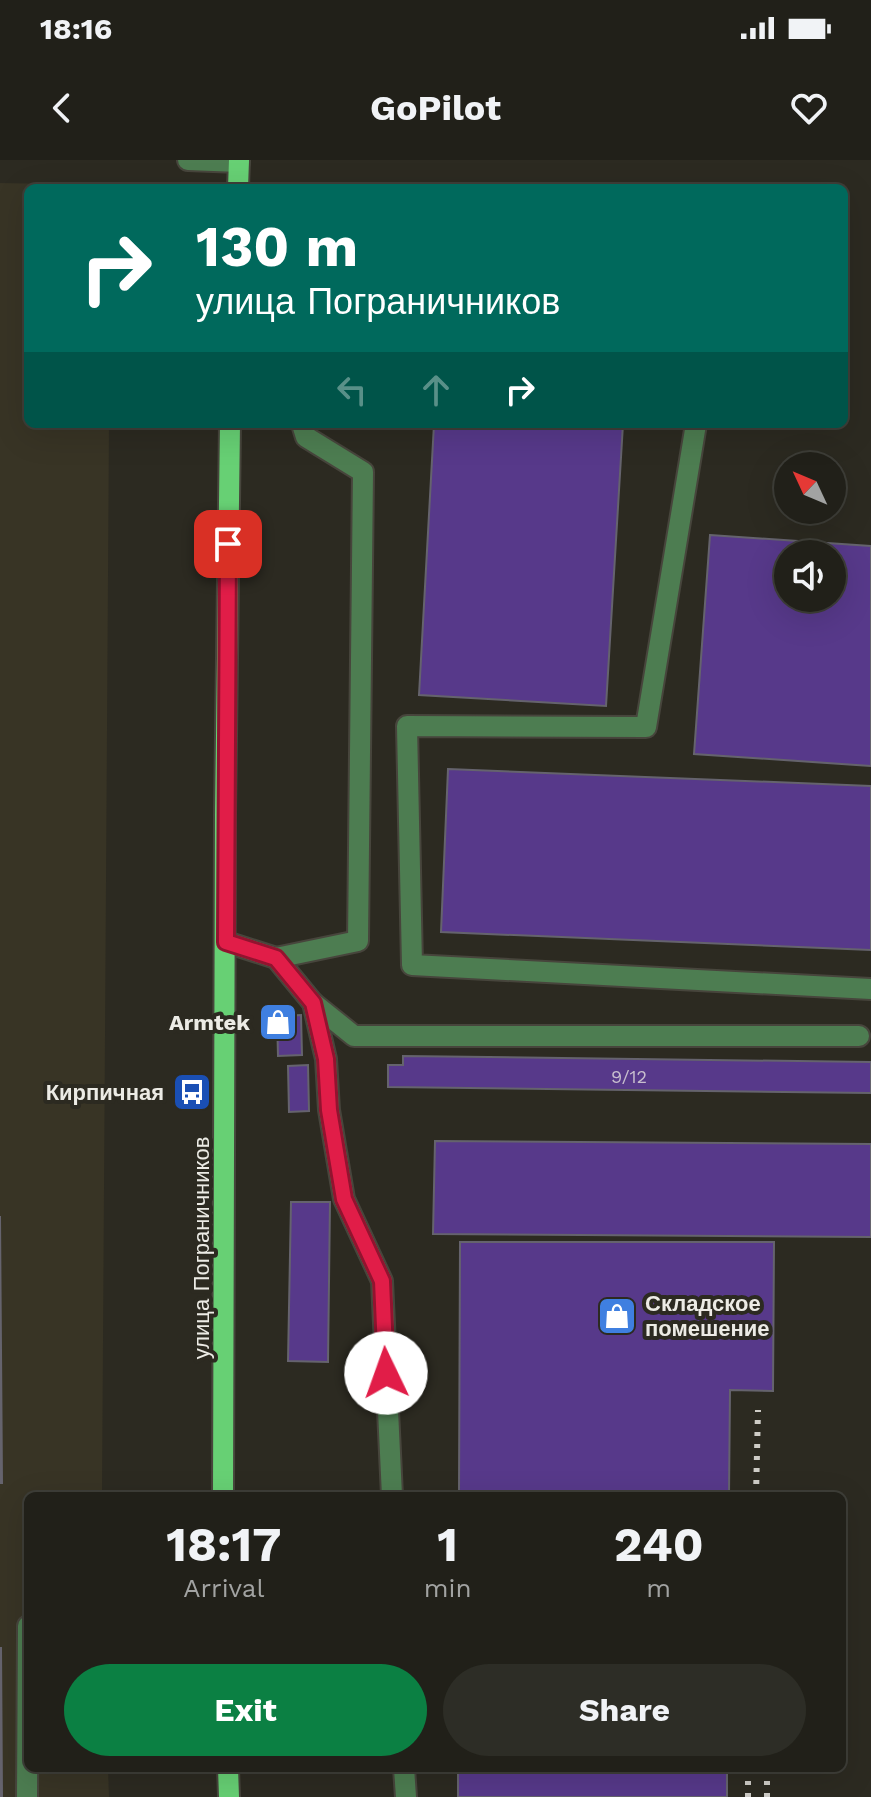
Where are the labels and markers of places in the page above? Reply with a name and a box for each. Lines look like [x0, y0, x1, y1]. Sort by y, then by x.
pin [194, 510, 262, 578]
shop icon: Armtek [257, 1001, 299, 1043]
place label: Armtek [169, 1010, 250, 1035]
bus stop icon: Кирпичная [171, 1071, 213, 1113]
place label: Кирпичная [46, 1080, 164, 1105]
place label: Складское помешение [645, 1291, 770, 1341]
shop icon: Складское помешение [596, 1295, 638, 1337]

